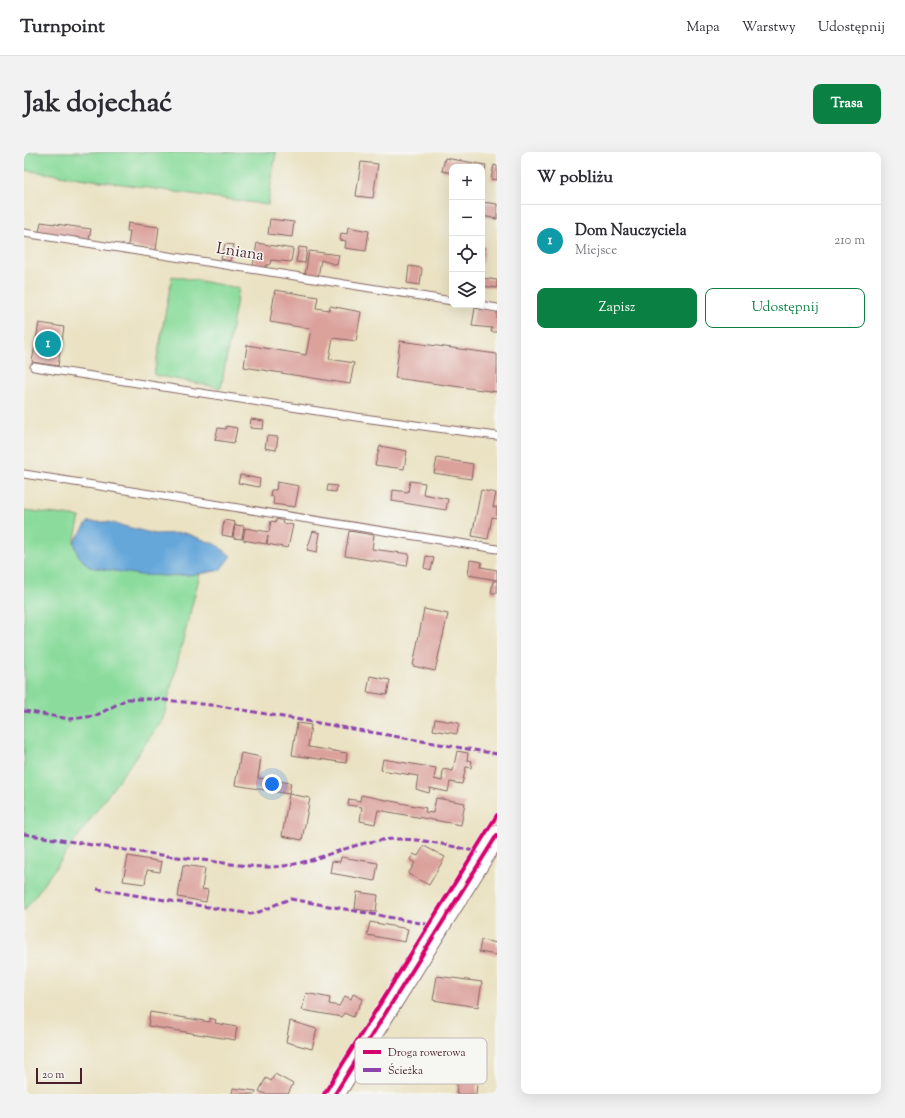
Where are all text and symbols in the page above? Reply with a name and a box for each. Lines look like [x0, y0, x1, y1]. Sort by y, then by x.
text: Turnpoint [20, 14, 105, 41]
text: Mapa [686, 18, 720, 38]
text: Warstwy [742, 18, 796, 38]
text: Udostępnij [818, 18, 885, 38]
text: Jak dojechać [24, 84, 172, 124]
button: Trasa [813, 84, 881, 124]
map controls [449, 164, 485, 308]
button: + [449, 164, 485, 200]
text: W pobliżu [537, 166, 613, 190]
button: − [449, 200, 485, 236]
text: Dom Nauczyciela [575, 221, 687, 242]
text: 1 [548, 232, 552, 250]
text: 210 m [834, 232, 865, 250]
button: locate [449, 236, 485, 272]
street label: Lniana [215, 238, 266, 268]
text: Miejsce [575, 242, 617, 260]
button: layers [449, 272, 485, 308]
button: Zapisz [537, 288, 697, 328]
button: Udostępnij [705, 288, 865, 328]
pin: 1 [35, 329, 61, 359]
your location [262, 774, 282, 794]
legend [355, 1038, 487, 1084]
text: Droga rowerowa [388, 1045, 466, 1061]
text: Ścieżka [388, 1063, 423, 1079]
scale bar [36, 1066, 82, 1085]
text: 20 m [42, 1067, 64, 1083]

